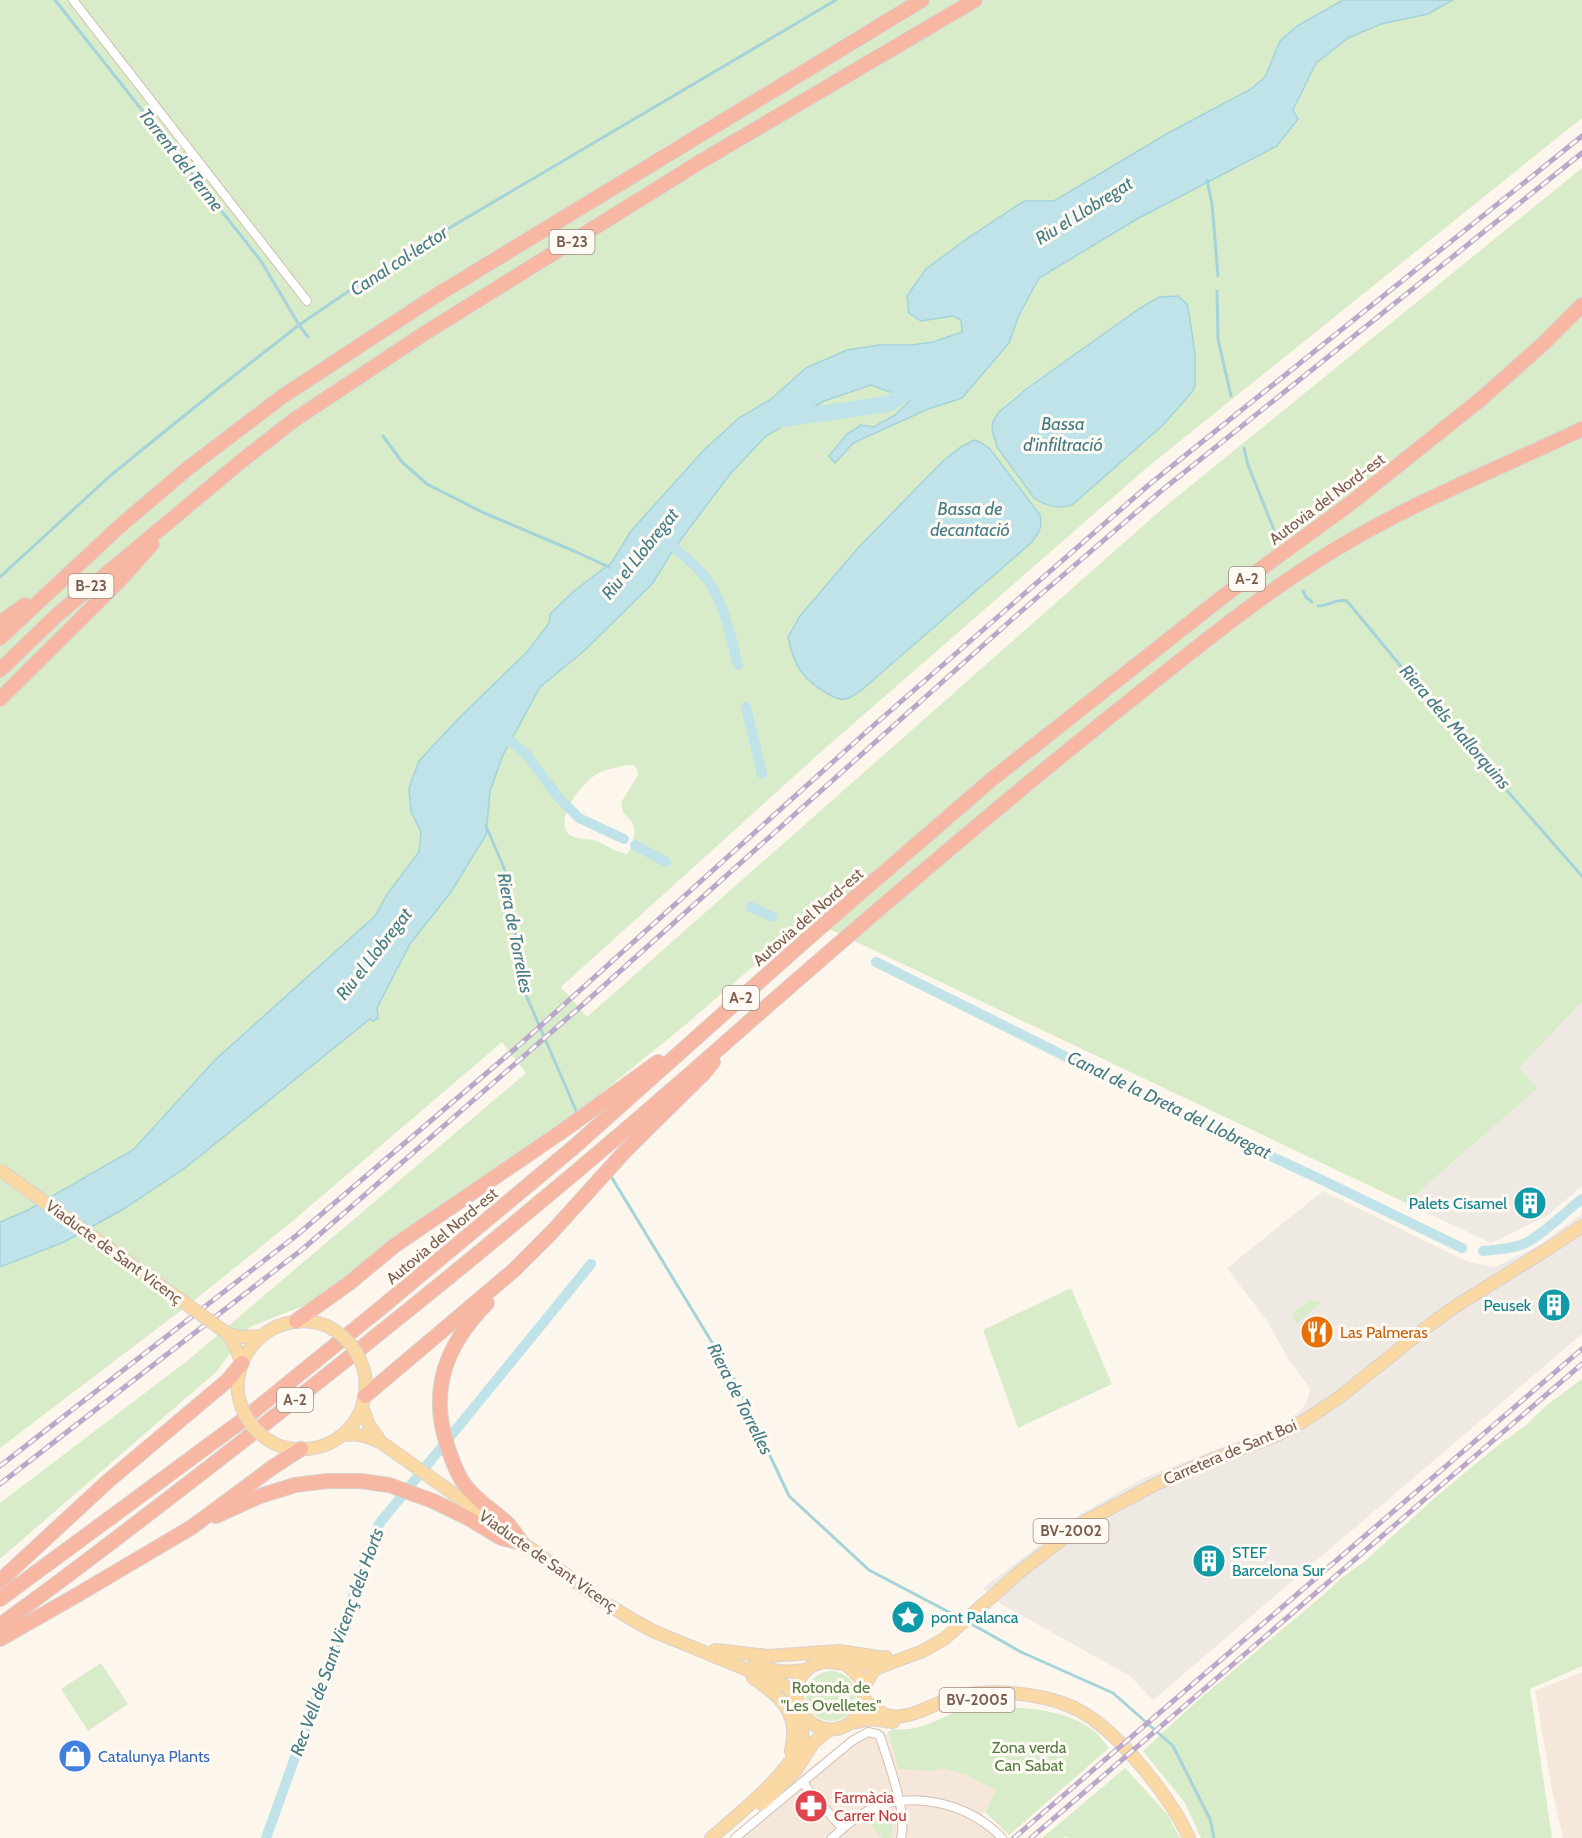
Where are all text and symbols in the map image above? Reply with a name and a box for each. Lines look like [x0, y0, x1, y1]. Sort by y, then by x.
water label: Torrent del Terme [134, 104, 228, 216]
water label: Riu el Llobregat [1031, 172, 1137, 250]
water label: Canal col·lector [346, 221, 453, 301]
road number: B-23 [550, 230, 594, 254]
water label: Bassa d'infiltració [1023, 413, 1103, 456]
street label: Autovia del Nord-est [1266, 449, 1389, 549]
water label: Bassa de decantació [930, 498, 1010, 541]
water label: Riu el Llobregat [597, 504, 684, 604]
road number: A-2 [1229, 567, 1265, 591]
road number: B-23 [68, 574, 113, 598]
water label: Riera dels Mallorquins [1395, 660, 1515, 794]
street label: Autovia del Nord-est [749, 864, 867, 970]
water label: Riera de Torrelles [493, 871, 537, 995]
water label: Riu el Llobregat [331, 903, 417, 1004]
road number: A-2 [723, 986, 759, 1010]
water label: Canal de la Dreta del Llobregat [1064, 1046, 1275, 1164]
street label: Autovia del Nord-est [382, 1183, 502, 1288]
building icon: Palets Cisamel [1512, 1185, 1548, 1221]
place label: Palets Cisamel [1409, 1194, 1507, 1213]
street label: Viaducte de Sant Vicenç [42, 1196, 186, 1308]
building icon: Peusek [1536, 1287, 1572, 1323]
place label: Peusek [1483, 1296, 1532, 1315]
restaurant icon: Las Palmeras [1299, 1314, 1335, 1350]
place label: Las Palmeras [1340, 1323, 1428, 1342]
water label: Riera de Torrelles [702, 1340, 778, 1458]
road number: A-2 [277, 1388, 313, 1412]
street label: Carretera de Sant Boi [1161, 1415, 1299, 1489]
street label: Viaducte de Sant Vicenç [475, 1506, 621, 1616]
road number: BV-2002 [1034, 1519, 1108, 1543]
water label: Rec Vell de Sant Vicenç dels Horts [285, 1525, 389, 1759]
building icon: STEF Barcelona Sur [1191, 1543, 1227, 1579]
place label: STEF Barcelona Sur [1232, 1543, 1326, 1580]
place icon: pont Palanca [890, 1599, 926, 1635]
place label: pont Palanca [931, 1608, 1019, 1627]
park label: Rotonda de "Les Ovelletes" [781, 1678, 881, 1715]
road number: BV-2005 [940, 1688, 1014, 1712]
shop icon: Catalunya Plants [57, 1738, 93, 1774]
park label: Zona verda Can Sabat [992, 1738, 1067, 1775]
place label: Catalunya Plants [98, 1747, 210, 1766]
pharmacy icon: Farmàcia Carrer Nou [793, 1788, 829, 1824]
place label: Farmàcia Carrer Nou [834, 1788, 907, 1825]

